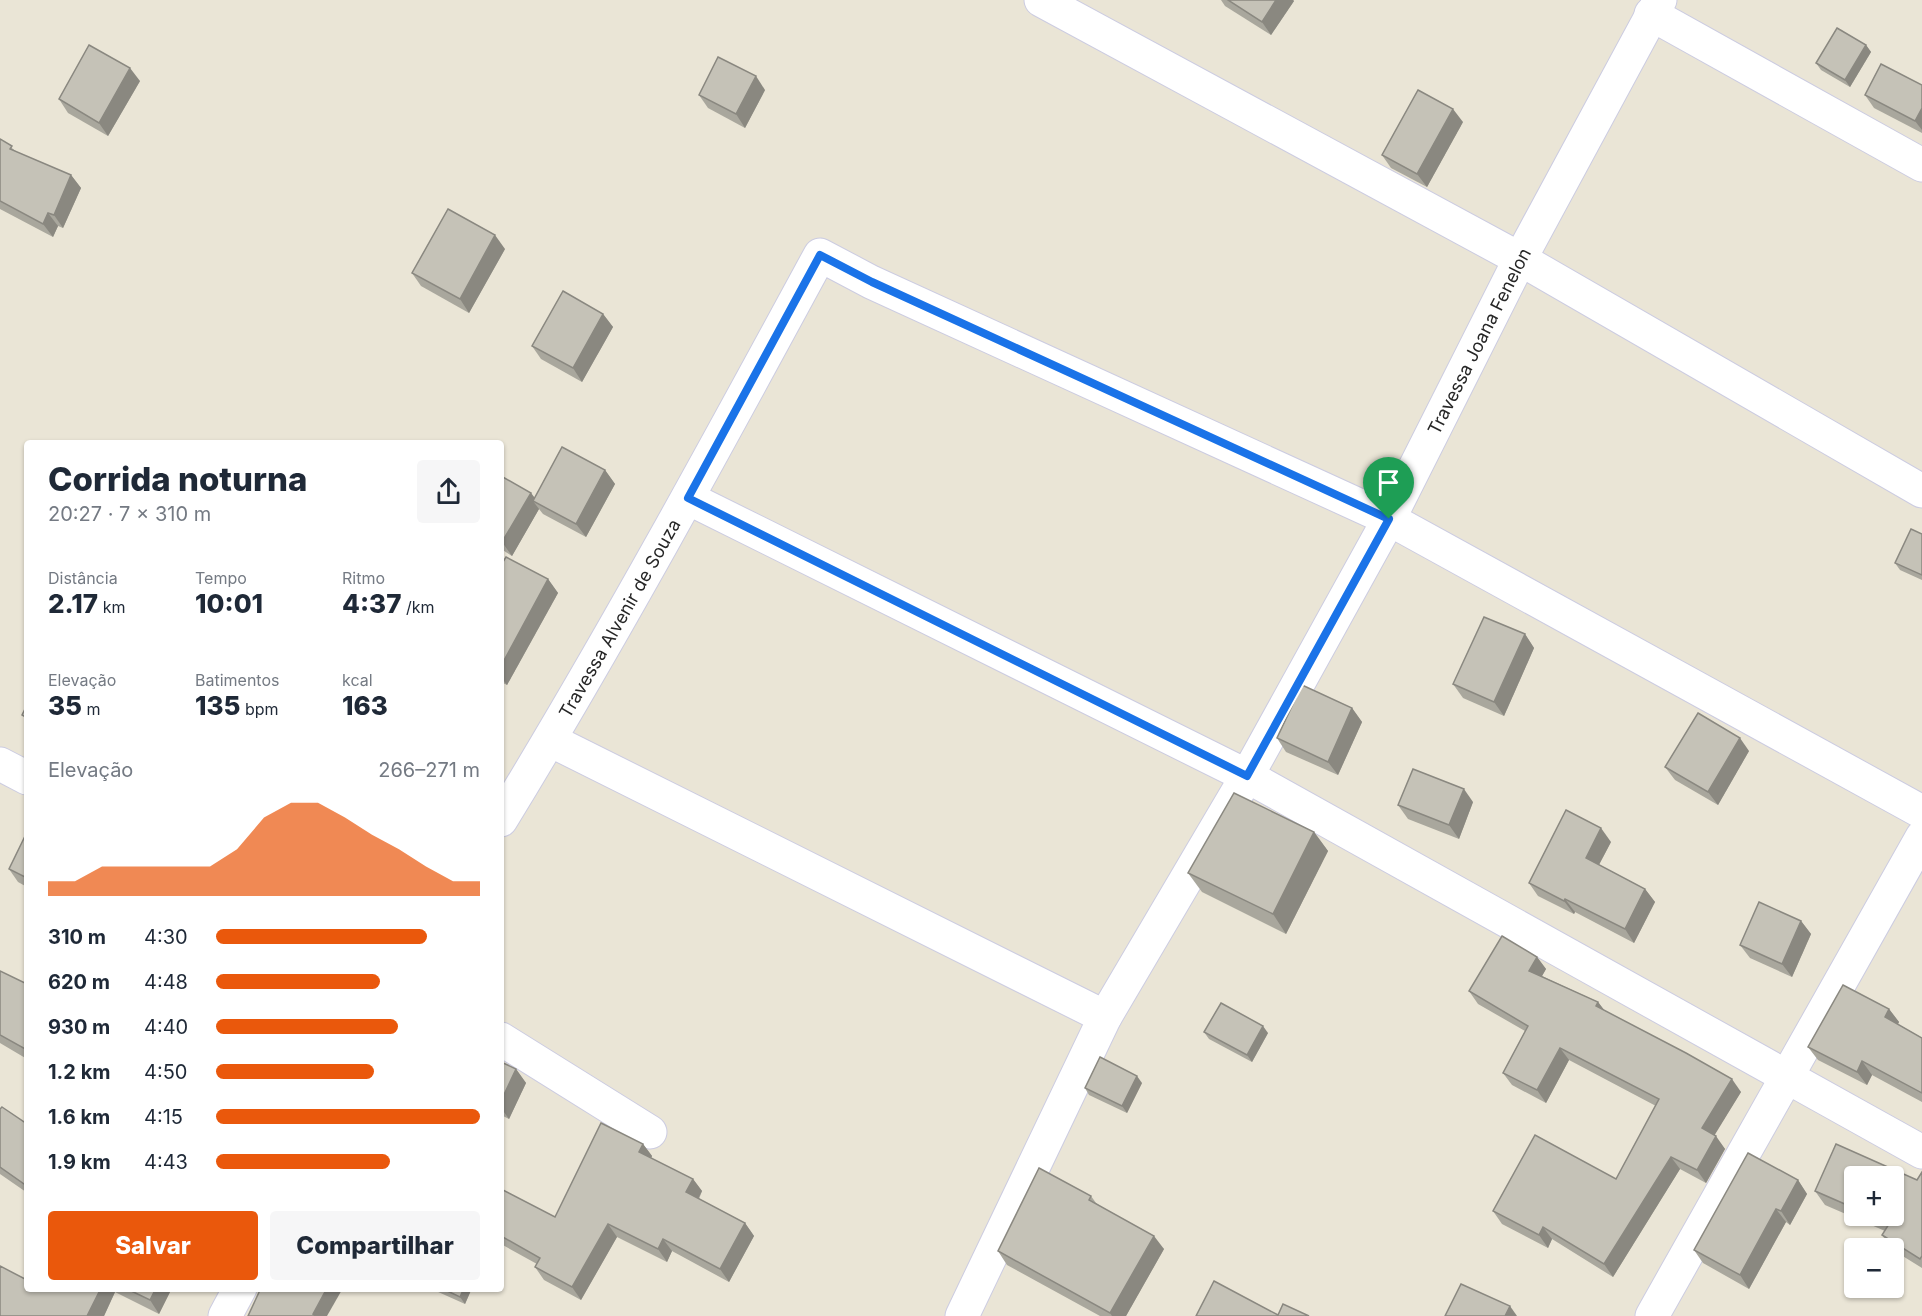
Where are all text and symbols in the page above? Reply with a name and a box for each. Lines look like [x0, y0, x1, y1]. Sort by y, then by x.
street label: Travessa Joana Fenelon [1423, 244, 1535, 438]
pin [1363, 457, 1414, 519]
text: Corrida noturna [48, 459, 307, 499]
button: share [417, 460, 480, 523]
icon: arrive [1372, 466, 1405, 499]
text: 20:27 · 7 × 310 m [48, 502, 211, 526]
street label: Travessa Alvenir de Souza [554, 515, 684, 721]
text: Distância [48, 568, 118, 588]
text: Tempo [195, 568, 247, 588]
text: Ritmo [342, 568, 385, 588]
text: 2.17 [48, 588, 98, 619]
text: 10:01 [195, 588, 263, 619]
text: 4:37 [342, 588, 401, 619]
text: km [98, 597, 125, 617]
text: /km [401, 597, 435, 617]
text: Elevação [48, 670, 116, 690]
text: Batimentos [195, 670, 279, 690]
text: kcal [342, 670, 373, 690]
text: 35 [48, 690, 82, 721]
text: 135 [195, 690, 241, 721]
text: 163 [342, 690, 388, 721]
text: m [82, 699, 101, 719]
text: bpm [241, 699, 279, 719]
text: Elevação [48, 758, 133, 782]
text: 266–271 m [378, 758, 480, 782]
text: 310 m [48, 925, 106, 949]
text: 4:30 [144, 925, 188, 949]
text: 620 m [48, 970, 110, 994]
text: 4:48 [144, 970, 188, 994]
text: 930 m [48, 1015, 110, 1039]
text: 4:40 [144, 1015, 188, 1039]
text: 1.2 km [48, 1060, 111, 1084]
text: 4:50 [144, 1060, 187, 1084]
text: 1.6 km [48, 1105, 110, 1129]
text: 4:15 [144, 1105, 183, 1129]
text: 1.9 km [48, 1150, 111, 1174]
text: 4:43 [144, 1150, 188, 1174]
map controls [1844, 1166, 1904, 1298]
button: + [1844, 1166, 1904, 1226]
button: Salvar [48, 1211, 258, 1280]
button: Compartilhar [270, 1211, 480, 1280]
button: − [1844, 1238, 1904, 1298]

